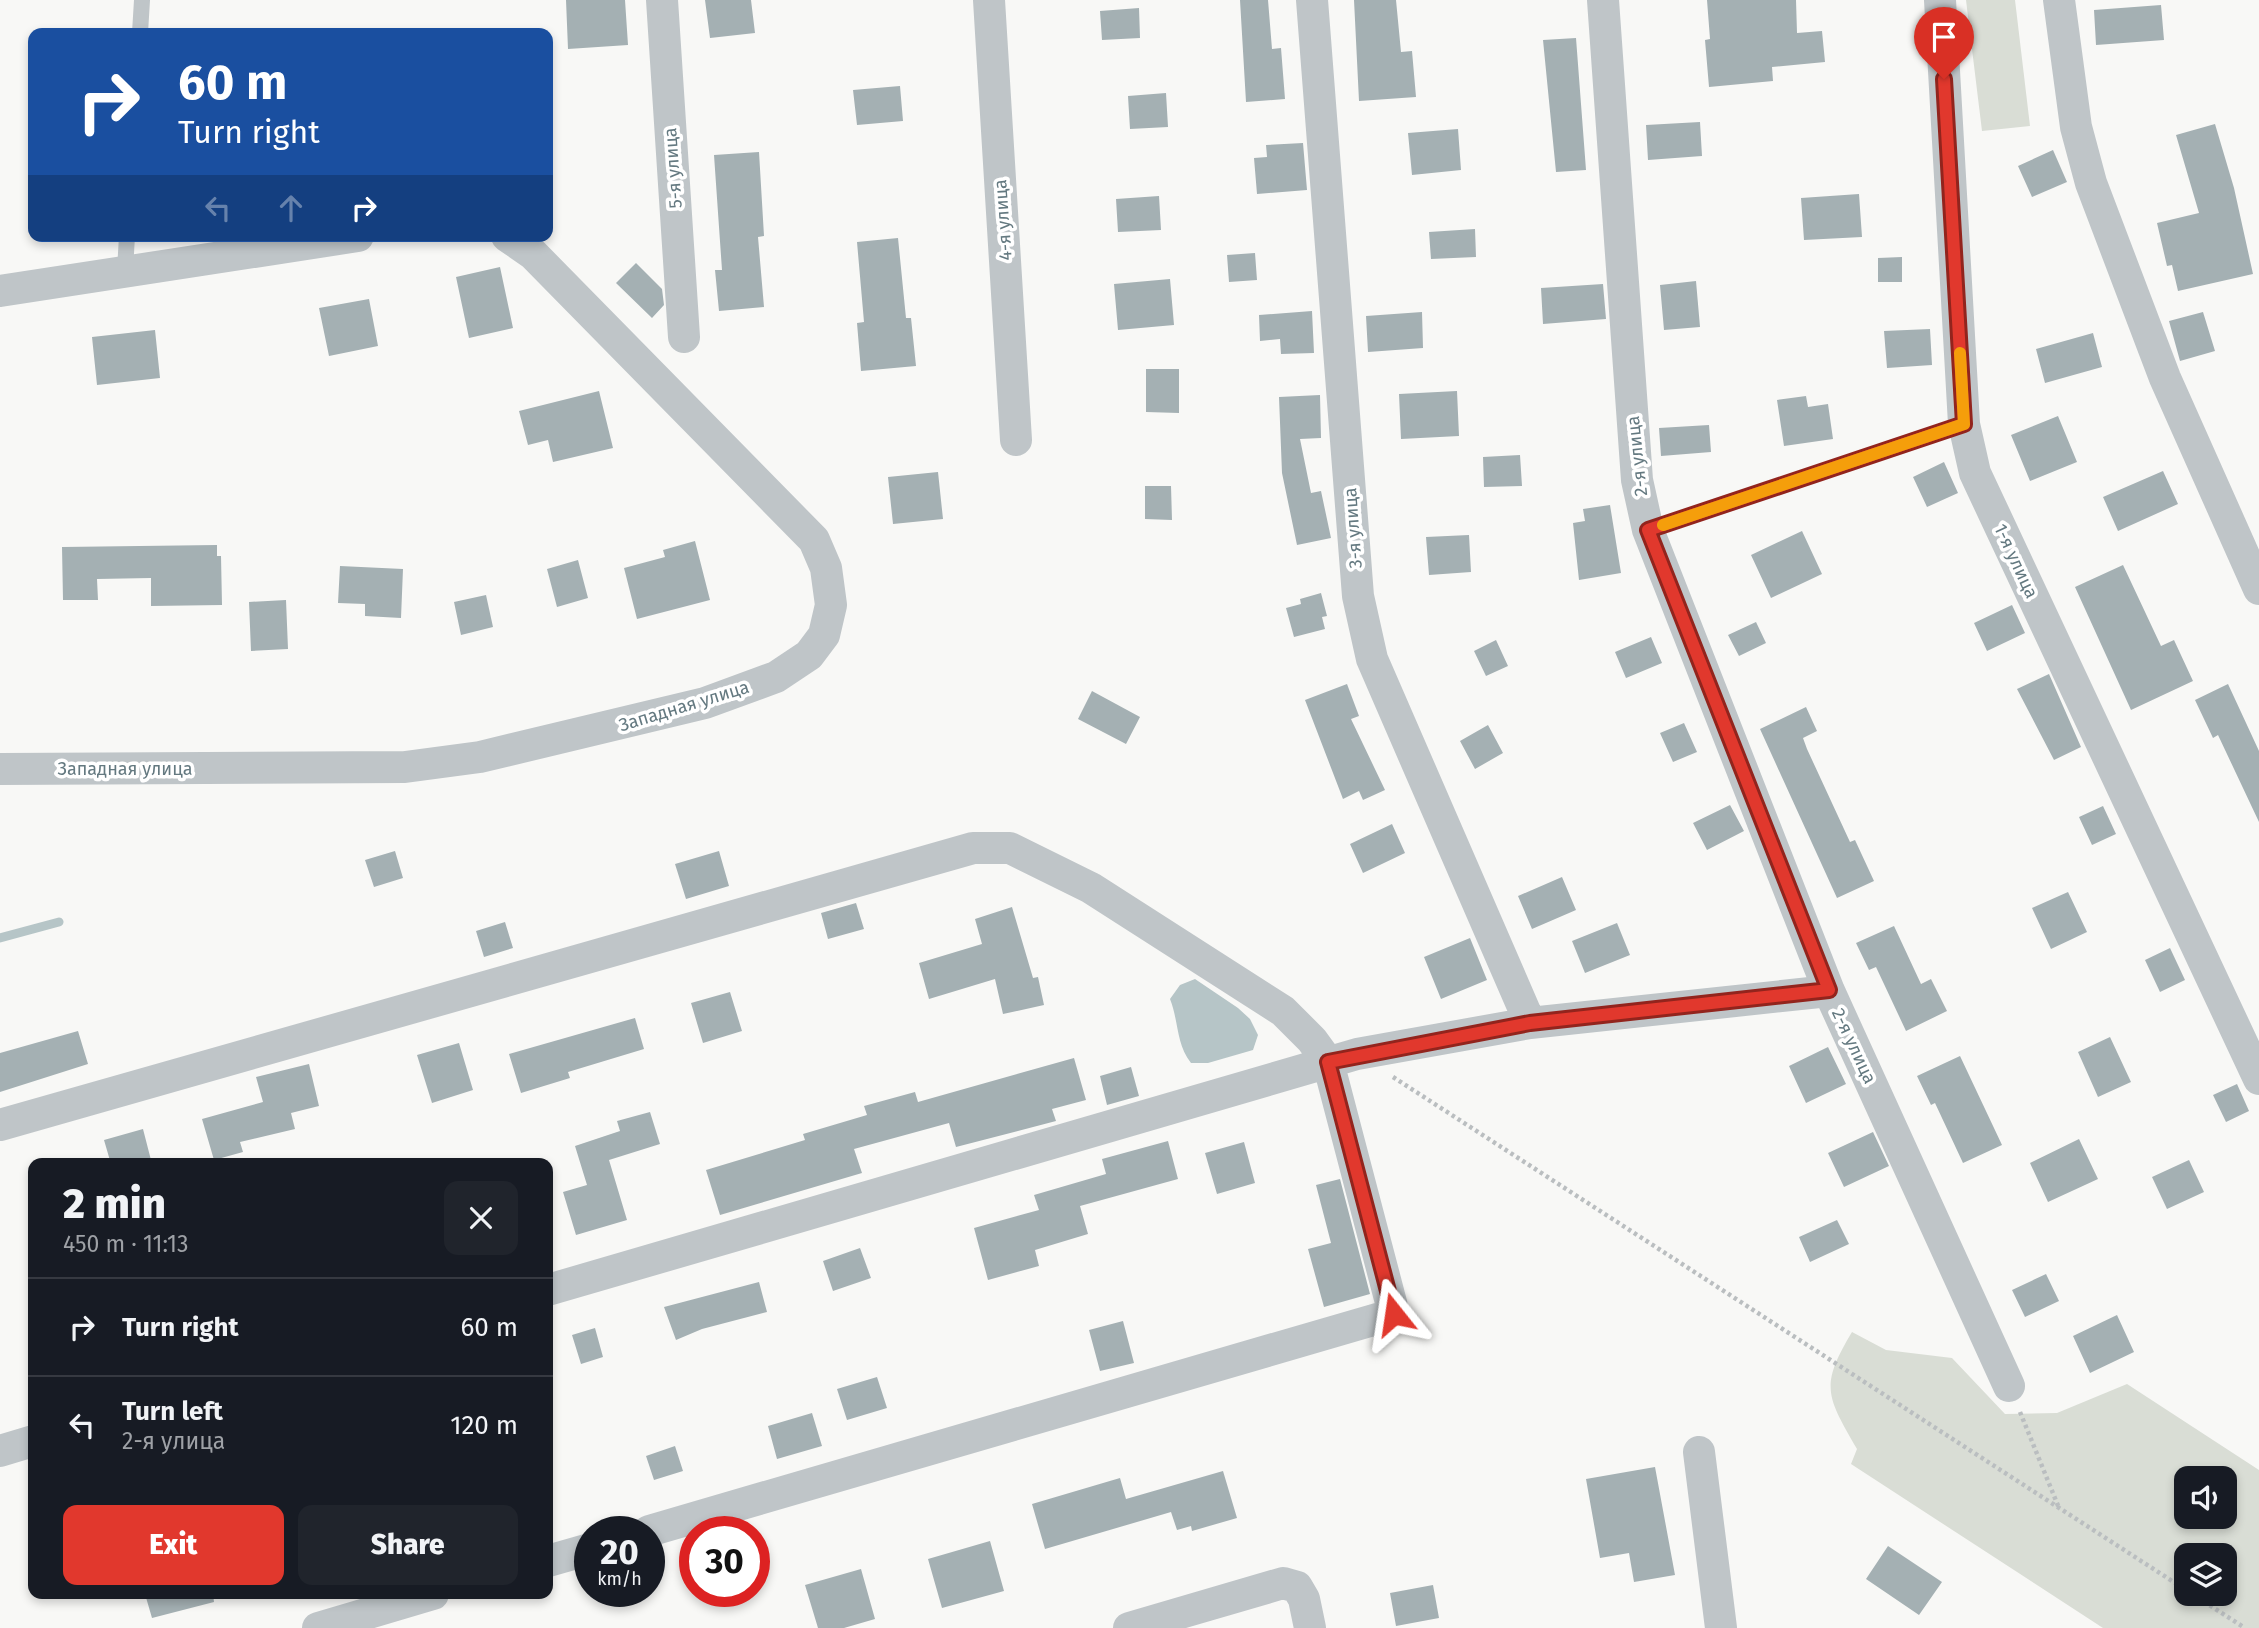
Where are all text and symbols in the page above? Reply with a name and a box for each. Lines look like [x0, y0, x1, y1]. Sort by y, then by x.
pin [1914, 7, 1974, 79]
icon: arrive [1925, 18, 1963, 56]
text: 60 m [178, 53, 287, 112]
icon: right [63, 56, 154, 147]
text: Turn right [178, 113, 320, 151]
street label: 5-я улица [659, 127, 687, 209]
street label: 4-я улица [989, 179, 1017, 261]
icon: left [199, 189, 237, 227]
icon: ahead [272, 189, 310, 227]
icon: right [345, 189, 383, 227]
street label: 2-я улица [1622, 415, 1652, 497]
street label: 3-я улица [1339, 487, 1367, 569]
street label: 1-я улица [1989, 520, 2043, 602]
street label: Западная улица [616, 676, 752, 736]
street label: Западная улица [58, 758, 192, 780]
street label: 2-я улица [1827, 1005, 1881, 1087]
text: 2 min [63, 1179, 166, 1229]
button: close [444, 1181, 518, 1255]
text: 450 m · 11:13 [63, 1230, 189, 1258]
position arrow [1357, 1277, 1431, 1351]
icon: right [63, 1308, 101, 1346]
text: Turn right [122, 1312, 239, 1343]
text: 60 m [460, 1312, 518, 1343]
text: Turn left [122, 1396, 223, 1427]
icon: left [63, 1406, 101, 1444]
text: 120 m [450, 1410, 518, 1441]
text: 2-я улица [122, 1427, 225, 1455]
map controls [2174, 1466, 2237, 1606]
button: sound [2174, 1466, 2237, 1529]
button: Exit [63, 1505, 284, 1585]
button: Share [298, 1505, 518, 1585]
speed limit sign: 30 [679, 1516, 770, 1607]
text: 20 [600, 1531, 639, 1573]
button: layers [2174, 1543, 2237, 1606]
text: km/h [597, 1568, 642, 1590]

